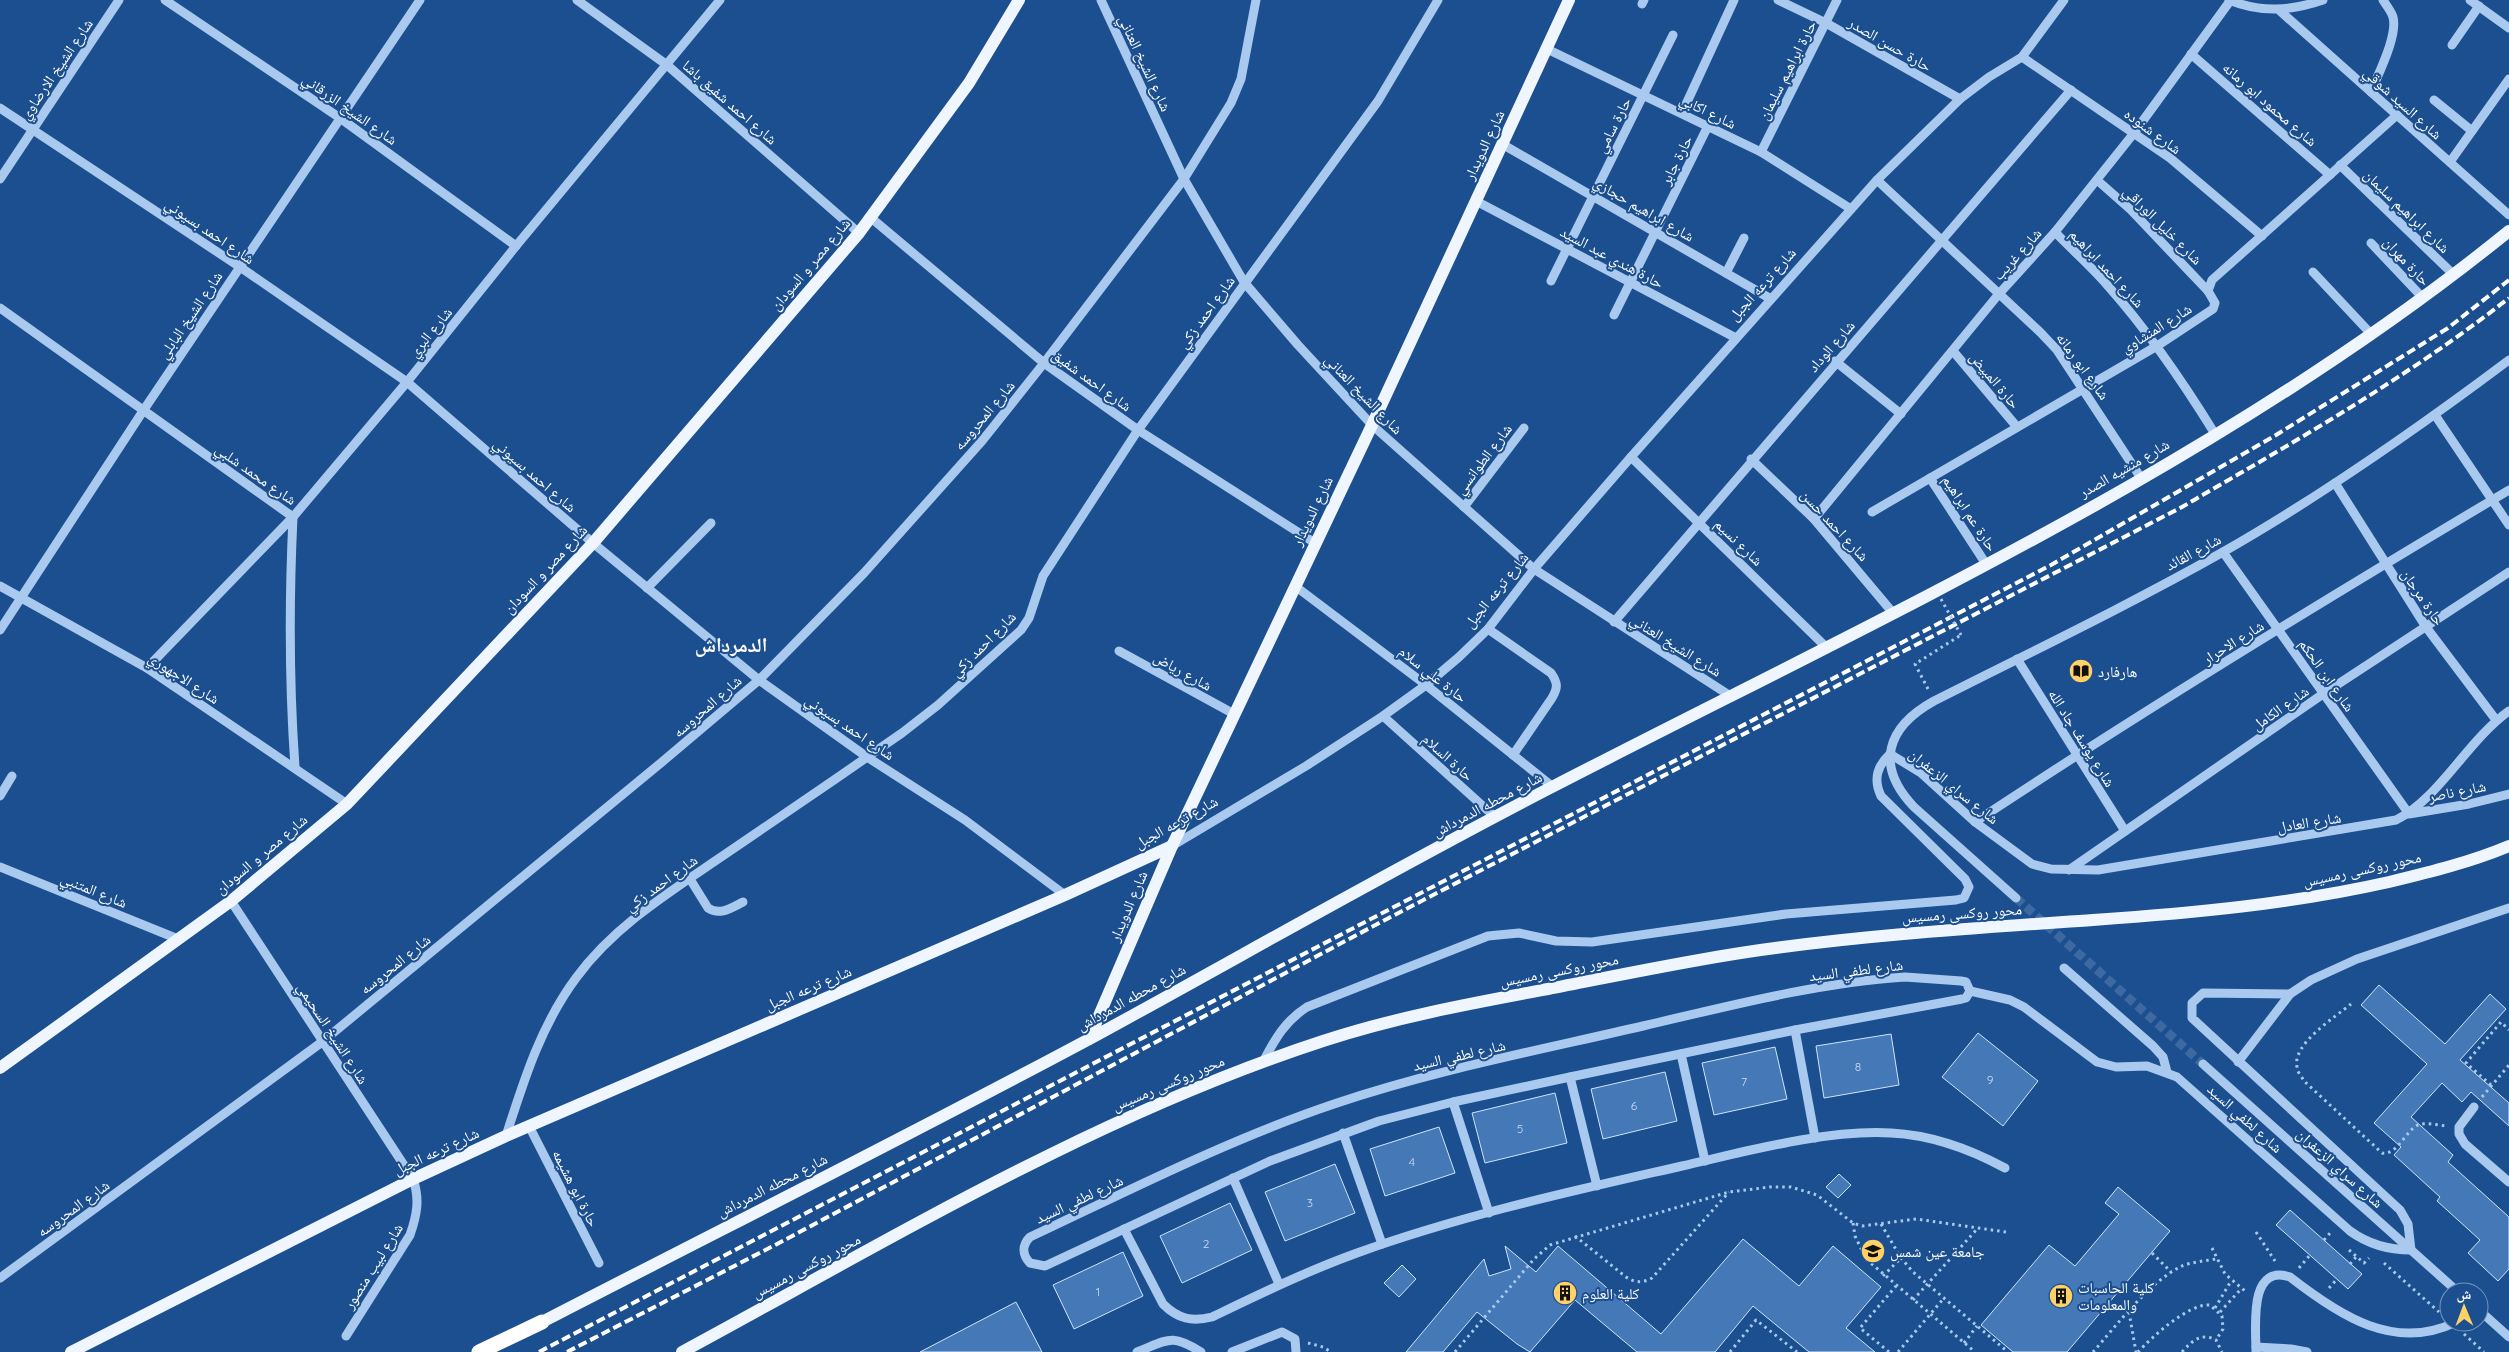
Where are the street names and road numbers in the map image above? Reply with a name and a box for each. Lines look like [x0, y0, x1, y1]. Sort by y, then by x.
street label: شارع الشيخ العناني [1112, 12, 1176, 116]
street label: حارة حسن الصدر [1844, 12, 1935, 77]
street label: شارع الشيخ الارضاوي [15, 15, 99, 125]
street label: حارة ابراهيم سليمان [1754, 17, 1821, 124]
street label: شارع احمد شفيق باشا [678, 56, 781, 149]
street label: شارع محمود ابو رمانه [2218, 58, 2321, 151]
street label: شارع السيد شوقي [2358, 63, 2446, 145]
street label: شارع الشيخ الزرقاني [297, 69, 401, 151]
street label: شارع اكابي [1675, 89, 1740, 135]
street label: حارة سامي [1591, 93, 1638, 157]
street label: شارع شنوده [2120, 104, 2185, 159]
street label: شارع الدويدار [1459, 107, 1509, 184]
street label: حارة جابر [1655, 132, 1697, 189]
street label: شارع ابراهيم سليمان [2359, 165, 2454, 258]
street label: شارع ابراهيم حجازي [1589, 172, 1698, 248]
street label: شارع خليل الوراقي [2118, 182, 2207, 271]
street label: شارع احمد بسيوني [160, 194, 259, 270]
street label: شارع مصر و السودان [766, 214, 855, 315]
street label: حارة هندي عبد السيد [1556, 222, 1667, 295]
street label: شارع غريب [1989, 224, 2046, 285]
street label: شارع احمد ابراهيم [2065, 224, 2149, 312]
street label: حارة مهران [2379, 232, 2435, 291]
street label: شارع ترعه الجبل [1724, 243, 1801, 325]
street label: شارع الشيخ البابلي [154, 267, 229, 364]
street label: شارع احمد زكي [1173, 272, 1241, 354]
street label: شارع المنشاوي [2117, 299, 2197, 360]
street label: شارع البري [404, 303, 458, 363]
street label: شارع الوداد [1803, 316, 1859, 376]
street label: شارع ابو رمانه [2051, 329, 2114, 404]
street label: شارع احمد شفيق [1048, 345, 1136, 416]
street label: حارة المبيض [1965, 348, 2025, 413]
street label: شارع الشيخ العناني [1319, 350, 1407, 440]
street label: شارع المحروسه [949, 376, 1020, 454]
street label: شارع الطوانسي [1450, 420, 1518, 500]
street label: شارع احمد بسيوني [488, 434, 581, 519]
street label: شارع منشيه الصدر [2074, 434, 2173, 503]
street label: شارع محمد شلبي [210, 439, 300, 511]
street label: حارة عم ابراهيم [1937, 471, 2002, 556]
street label: شارع الدويدار [1287, 473, 1338, 550]
street label: شارع احمد حسن [1796, 485, 1873, 566]
street label: شارع نسيم [1710, 514, 1767, 570]
street label: شارع مصر و السودان [499, 520, 592, 618]
street label: شارع القائد [2162, 529, 2225, 575]
street label: شارع ترعه الجبل [1460, 548, 1533, 632]
street label: حارة مرجان [2396, 565, 2449, 630]
street label: شارع احمد زكي [946, 607, 1022, 683]
street label: شارع الشيخ العناني [1625, 609, 1725, 683]
street label: شارع الاحرار [2198, 616, 2268, 670]
street label: شارع ابن الحكم [2294, 635, 2359, 716]
street label: حارة علي سلام [1393, 641, 1471, 709]
street label: شارع رياض [1150, 647, 1216, 696]
street label: شارع الاجهوري [143, 648, 223, 711]
street label: شارع المحروسه [669, 671, 746, 742]
street label: شارع الكامل [2248, 681, 2313, 735]
street label: شارع يوسف جاد الله [2043, 686, 2120, 791]
street label: شارع احمد بسيوني [800, 690, 899, 766]
street label: حارة السلام [1418, 729, 1478, 786]
street label: شارع سراي الزعفران [1903, 744, 2003, 830]
street label: شارع محطه الدمرداش [1429, 767, 1546, 842]
street label: شارع ناصر [2426, 776, 2488, 807]
street label: شارع ترعه الجبل [1131, 791, 1222, 854]
street label: شارع العادل [2276, 808, 2343, 837]
street label: شارع مصر و السودان [211, 810, 312, 899]
street label: محور روكسى رمسيس [2301, 847, 2423, 892]
street label: شارع احمد زكي [621, 850, 703, 918]
street label: شارع المتنبي [57, 868, 130, 915]
street label: شارع الدويدار [1104, 868, 1152, 946]
street label: محور روكسى رمسيس [1901, 899, 2023, 928]
street label: شارع المحروسه [356, 930, 435, 999]
street label: محور روكسى رمسيس [1498, 949, 1620, 992]
street label: شارع لطفي السيد [1808, 955, 1905, 988]
street label: شارع محطه الدمرداش [1073, 959, 1189, 1036]
street label: شارع ترعه الجبل [762, 961, 855, 1016]
street label: شارع الشيخ السحيمي [291, 979, 373, 1089]
street label: شارع لطفي السيد [1411, 1035, 1508, 1078]
street label: محور روكسى رمسيس [1109, 1051, 1228, 1116]
street label: شارع لطفي السيد [2202, 1079, 2287, 1159]
street label: شارع ترعه الجبل [390, 1123, 482, 1180]
street label: شارع سراي الزعفران [2291, 1124, 2387, 1214]
street label: حارة ابو هشيمه [548, 1146, 604, 1230]
street label: شارع محطه الدمرداش [714, 1149, 831, 1222]
street label: شارع لطفي السيد [1032, 1170, 1127, 1230]
street label: شارع المحروسه [33, 1175, 114, 1242]
street label: شارع لبيب منصور [339, 1219, 408, 1314]
street label: محور روكسى رمسيس [748, 1229, 864, 1304]

